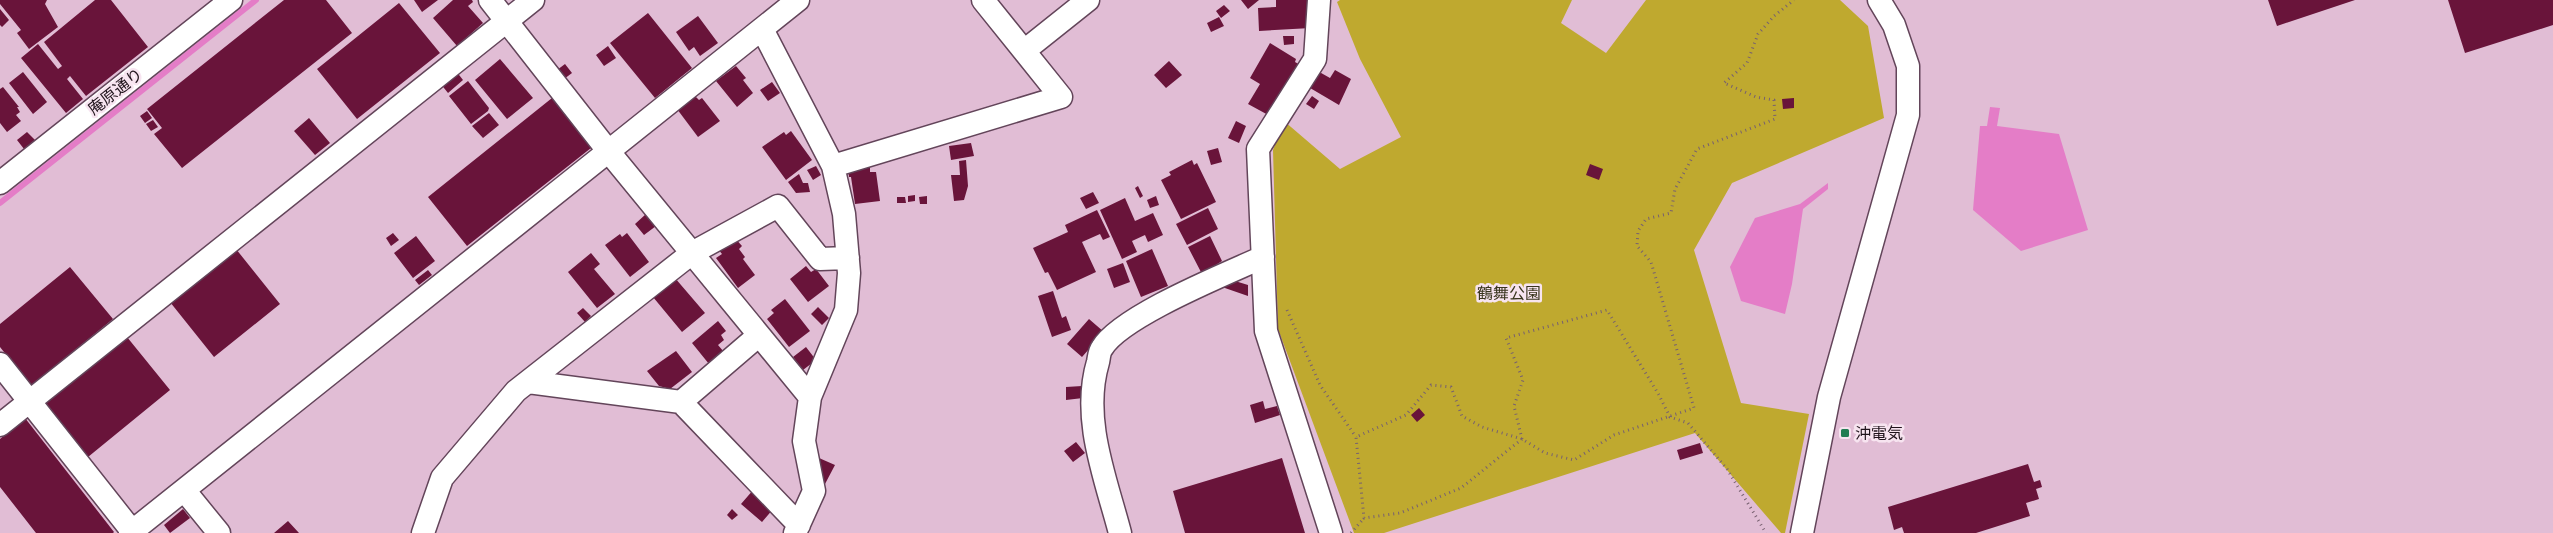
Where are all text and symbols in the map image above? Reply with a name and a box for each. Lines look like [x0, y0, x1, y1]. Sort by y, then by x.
street label: 庵原通り [84, 63, 147, 119]
park label: 鶴舞公園 [1477, 283, 1541, 304]
place label: 沖電気 [1855, 423, 1903, 444]
marker: 沖電気 [1839, 427, 1851, 439]

